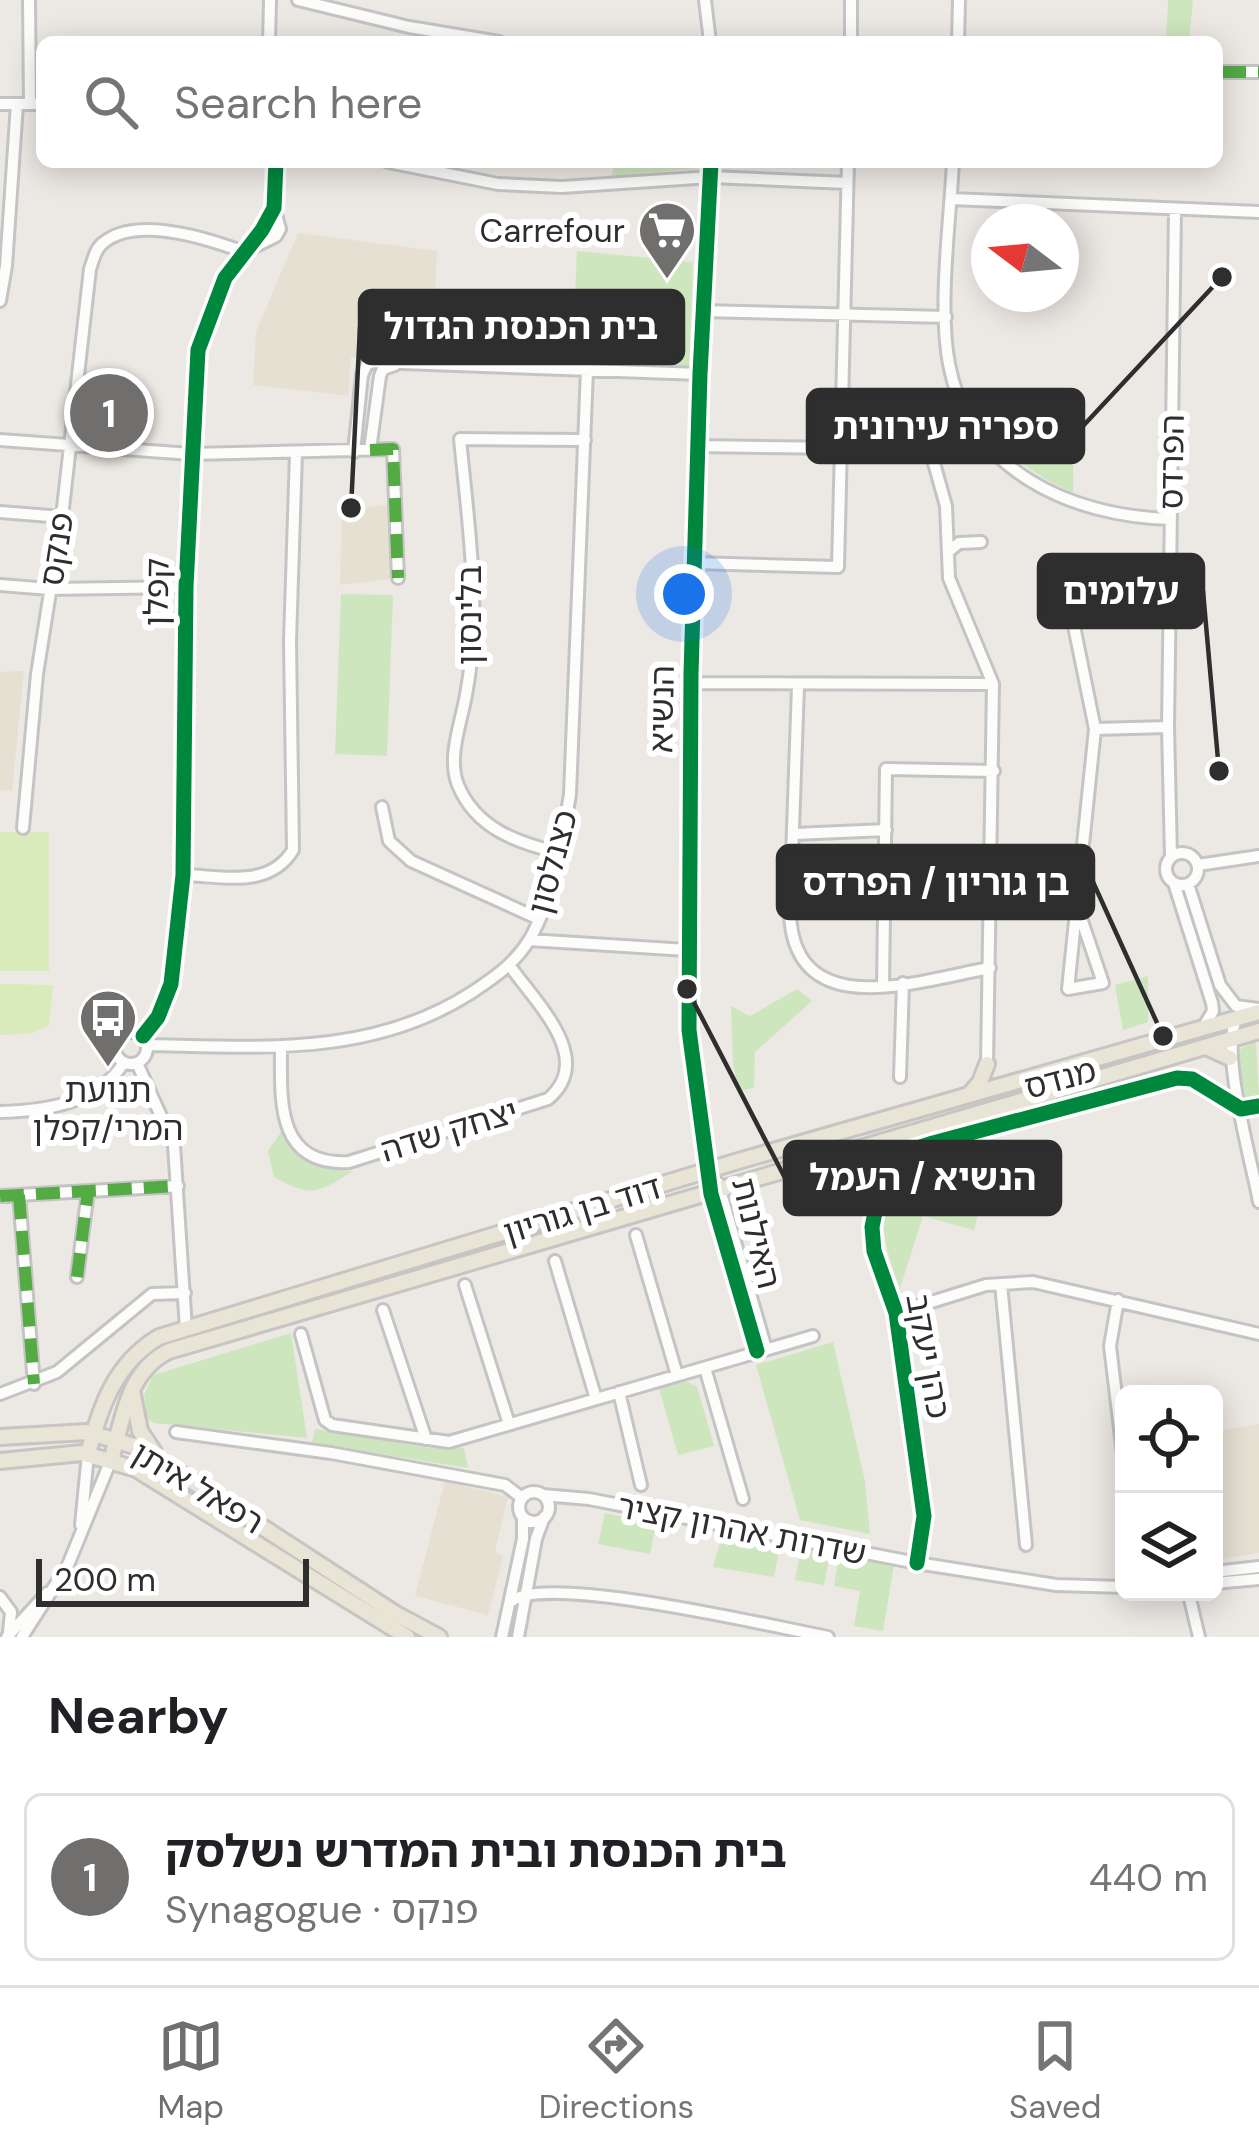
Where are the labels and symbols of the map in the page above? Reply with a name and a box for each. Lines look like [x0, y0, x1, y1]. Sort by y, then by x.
supermarket icon: Carrefour [636, 199, 698, 281]
north arrow [971, 204, 1079, 312]
place label: Carrefour [480, 209, 625, 252]
callout: בית הכנסת הגדול [360, 291, 683, 363]
text: בית הכנסת הגדול [384, 303, 658, 350]
pin: 1 [70, 368, 148, 458]
callout: ספריה עירונית [808, 390, 1083, 462]
text: ספריה עירונית [833, 403, 1059, 450]
street label: הפרדס [1149, 414, 1194, 510]
street label: פנקס [29, 509, 84, 589]
callout: עלומים [1039, 555, 1203, 627]
street label: קפלן [134, 557, 179, 627]
your location [654, 564, 714, 624]
street label: בלינסון [448, 565, 491, 665]
text: עלומים [1063, 568, 1179, 615]
street label: הנשיא [639, 665, 684, 753]
street label: כצנלסון [518, 805, 587, 919]
callout: בן גוריון / הפרדס [778, 846, 1093, 918]
text: בן גוריון / הפרדס [802, 859, 1070, 906]
bus stop icon: תנועת המרי/קפלן [77, 987, 139, 1069]
street label: מנדס [1020, 1048, 1101, 1109]
place label: תנועת המרי/קפלן [33, 1069, 183, 1150]
street label: יצחק שדה [375, 1089, 523, 1172]
callout: הנשיא / העמל [785, 1142, 1060, 1214]
text: הנשיא / העמל [810, 1154, 1036, 1201]
street label: דוד בן גוריון [498, 1165, 666, 1254]
street label: האילנות [722, 1173, 791, 1293]
street label: כהן יעקב [896, 1290, 961, 1422]
street label: רפאל איתן [124, 1431, 271, 1543]
street label: שדרות אהרון קציר [614, 1484, 870, 1575]
scale bar [36, 1553, 309, 1606]

